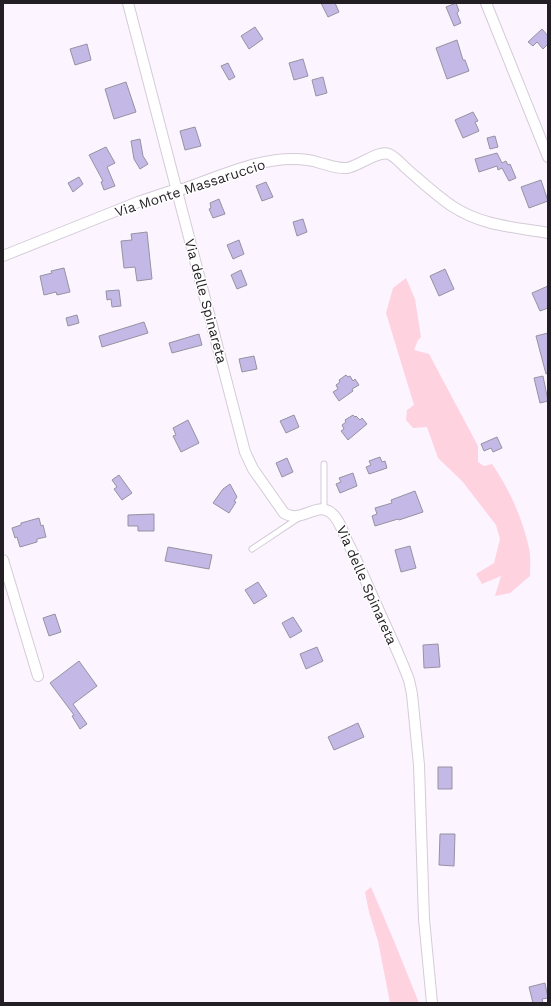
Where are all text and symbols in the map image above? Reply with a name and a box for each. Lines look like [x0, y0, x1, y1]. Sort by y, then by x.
street label: Via Monte Massaruccio [113, 156, 267, 220]
street label: Via delle Spinareta [182, 237, 230, 365]
street label: Via delle Spinareta [334, 523, 400, 647]

